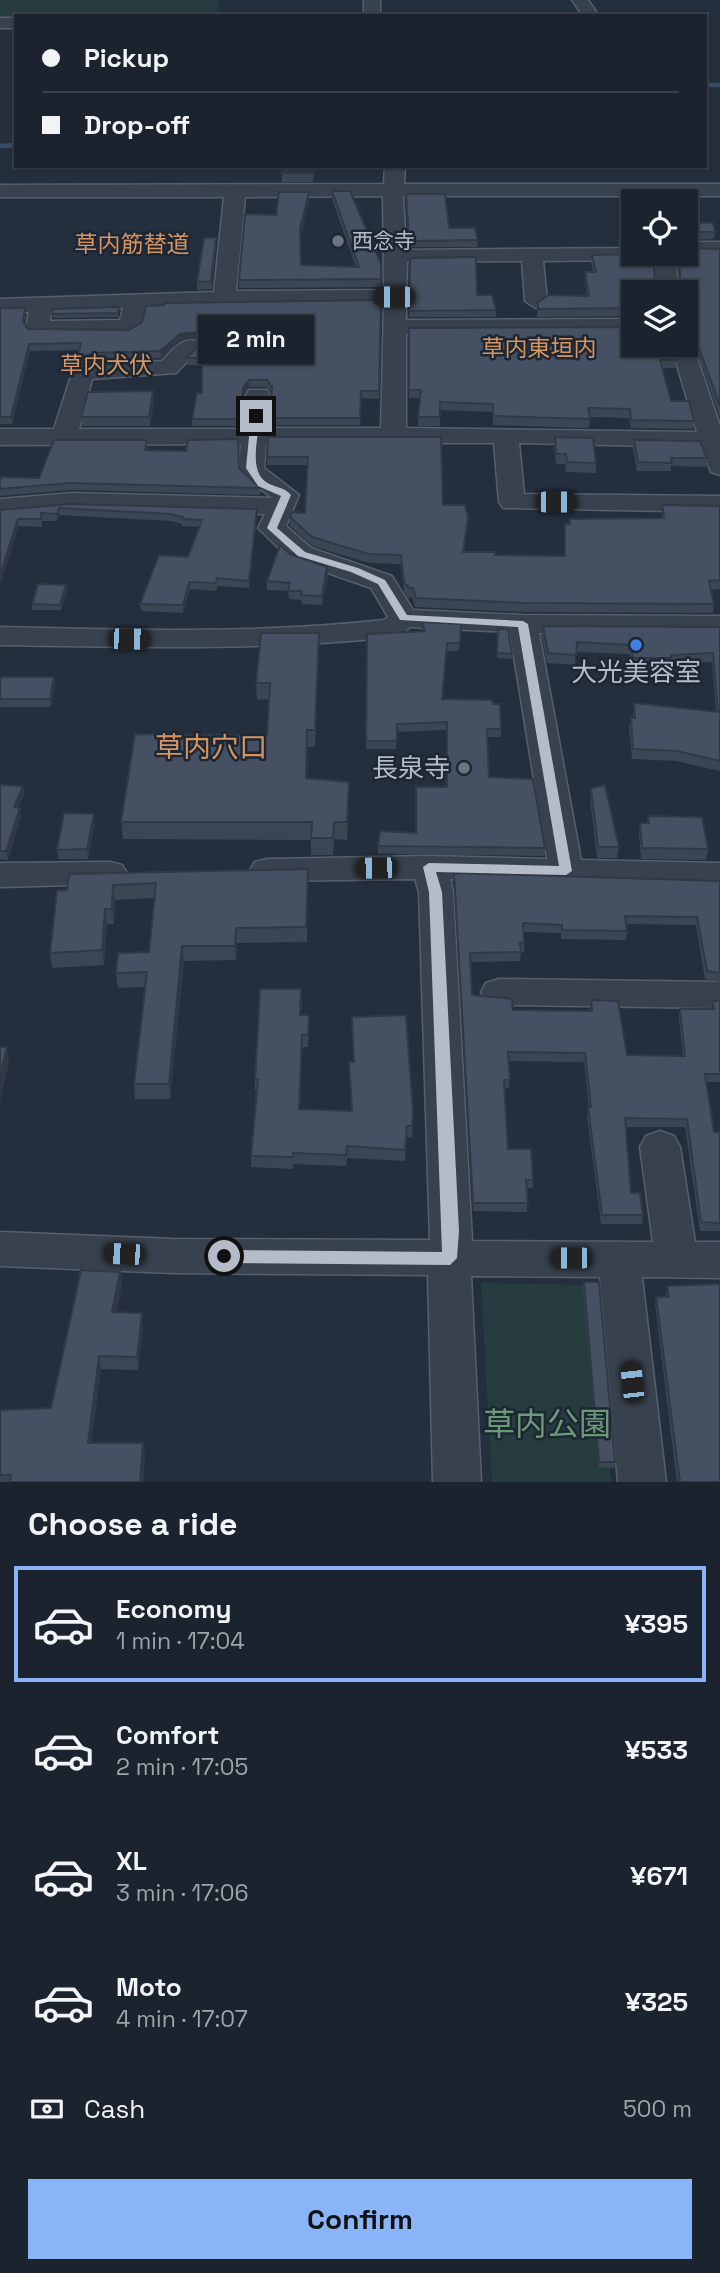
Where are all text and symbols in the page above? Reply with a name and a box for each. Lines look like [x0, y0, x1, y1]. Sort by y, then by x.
text: Pickup [84, 41, 169, 75]
text: Drop-off [84, 108, 190, 142]
map controls [621, 189, 698, 357]
button: locate [621, 189, 698, 266]
place label: 西念寺 [352, 227, 415, 254]
district label: 草内筋替道 [75, 229, 190, 259]
marker: 西念寺 [330, 233, 346, 249]
button: layers [621, 280, 698, 357]
car [374, 287, 416, 308]
callout: 2 min [198, 314, 314, 364]
text: 2 min [226, 324, 286, 354]
district label: 草内東垣内 [482, 333, 597, 363]
district label: 草内犬伏 [60, 350, 152, 380]
route end [240, 400, 272, 432]
car [536, 492, 578, 513]
car [108, 628, 151, 650]
marker: 大光美容室 [628, 637, 644, 653]
place label: 大光美容室 [571, 655, 701, 689]
district label: 草内穴口 [155, 729, 267, 765]
place label: 長泉寺 [372, 751, 450, 785]
marker: 長泉寺 [456, 760, 472, 776]
car [355, 857, 398, 879]
route start [208, 1240, 240, 1272]
car [103, 1243, 146, 1265]
car [551, 1248, 593, 1269]
car [620, 1360, 645, 1404]
park label: 草内公園 [483, 1404, 611, 1444]
text: Choose a ride [28, 1504, 238, 1544]
text: Economy [116, 1592, 232, 1626]
icon: car [32, 1593, 95, 1656]
text: ¥395 [624, 1607, 688, 1641]
text: 1 min · 17:04 [116, 1626, 245, 1656]
text: Comfort [116, 1718, 219, 1752]
icon: car [32, 1719, 95, 1782]
text: ¥533 [625, 1733, 688, 1767]
text: 2 min · 17:05 [116, 1752, 248, 1782]
text: XL [116, 1844, 147, 1878]
icon: car [32, 1845, 95, 1908]
text: ¥671 [630, 1859, 688, 1893]
text: 3 min · 17:06 [116, 1878, 249, 1908]
text: Moto [116, 1970, 182, 2004]
icon: car [32, 1971, 95, 2034]
text: ¥325 [625, 1985, 688, 2019]
text: 4 min · 17:07 [116, 2004, 248, 2034]
icon: cash [28, 2090, 66, 2128]
text: Cash [84, 2092, 145, 2126]
text: 500 m [623, 2094, 692, 2124]
button: Confirm [28, 2179, 692, 2259]

